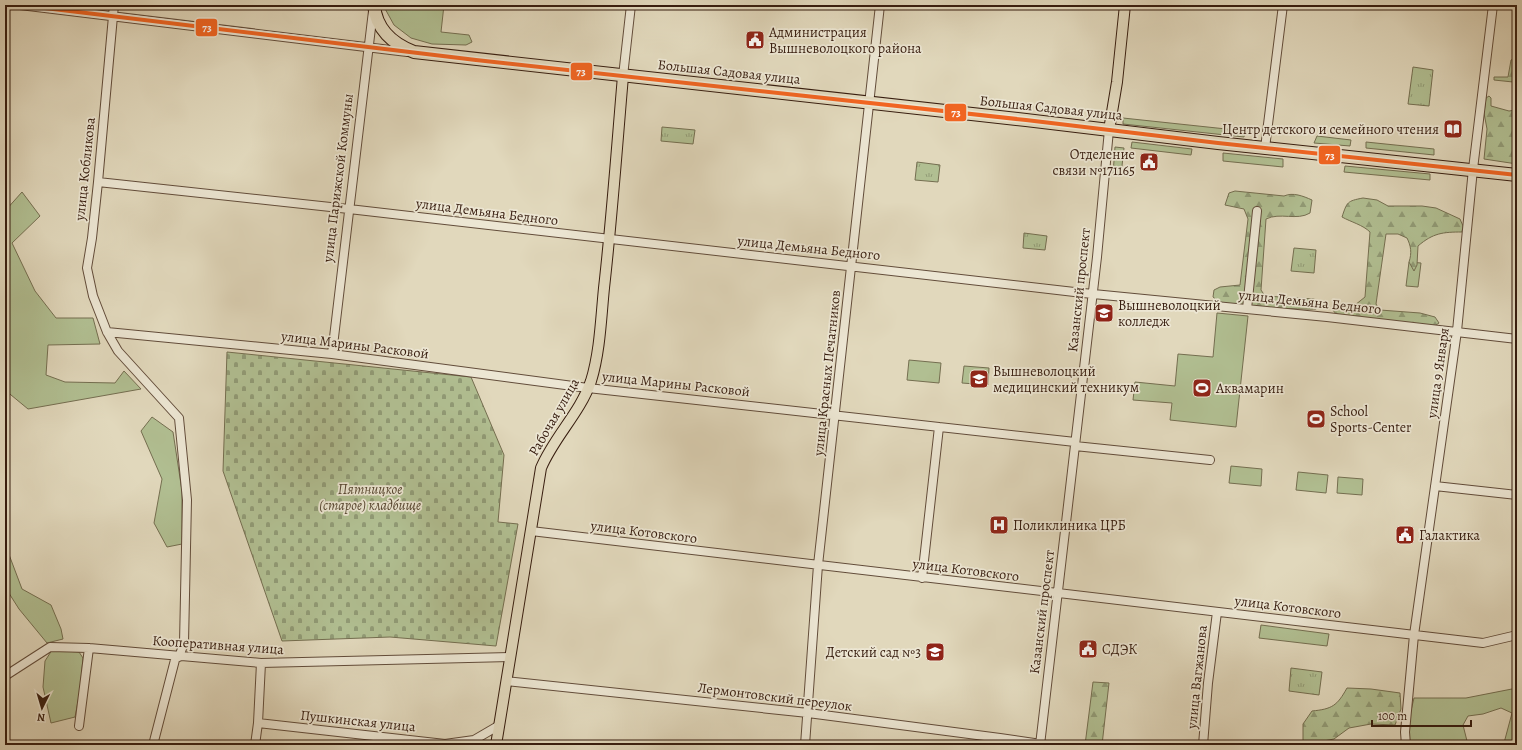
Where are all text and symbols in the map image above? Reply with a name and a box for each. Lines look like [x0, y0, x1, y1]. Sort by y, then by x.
line badge: 73 [195, 18, 218, 37]
text: 73 [202, 20, 212, 35]
place label: Администрация Вышневолоцкого района [768, 23, 922, 58]
public building icon: Администрация Вышневолоцкого района [744, 29, 766, 51]
street label: Большая Садовая улица [657, 55, 802, 89]
line badge: 73 [570, 62, 593, 81]
text: 73 [576, 64, 586, 79]
street label: Большая Садовая улица [979, 91, 1124, 125]
street label: улица Парижской Коммуны [318, 93, 358, 264]
line badge: 73 [944, 103, 967, 122]
text: 73 [951, 105, 961, 120]
street label: улица Кобликова [70, 116, 100, 223]
library icon: Центр детского и семейного чтения [1442, 118, 1464, 140]
place label: Центр детского и семейного чтения [1222, 120, 1439, 139]
place label: Отделение связи №171165 [1052, 145, 1135, 180]
line badge: 73 [1318, 145, 1341, 165]
text: 73 [1325, 148, 1335, 163]
public building icon: Отделение связи №171165 [1138, 151, 1160, 173]
street label: улица Демьяна Бедного [414, 194, 559, 230]
street label: Казанский проспект [1063, 227, 1095, 353]
street label: улица Демьяна Бедного [736, 231, 881, 265]
street label: улица Демьяна Бедного [1237, 285, 1382, 319]
street label: улица Красных Печатников [809, 289, 845, 458]
place label: Вышневолоцкий колледж [1118, 296, 1221, 331]
school or university icon: Вышневолоцкий колледж [1093, 302, 1115, 324]
street label: улица Марины Расковой [279, 326, 430, 363]
street label: улица 9 Января [1422, 326, 1454, 420]
place label: Вышневолоцкий медицинский техникум [993, 362, 1139, 397]
street label: улица Марины Расковой [600, 367, 751, 401]
school or university icon: Вышневолоцкий медицинский техникум [968, 368, 990, 390]
street label: Рабочая улица [524, 374, 584, 459]
sports icon: Аквамарин [1191, 377, 1213, 399]
place label: Аквамарин [1215, 379, 1284, 398]
place label: School Sports-Center [1330, 402, 1412, 437]
sports icon: School Sports-Center [1305, 408, 1327, 430]
park label: Пятницкое (старое) кладбище [319, 480, 421, 515]
hospital icon: Поликлиника ЦРБ [988, 514, 1010, 536]
street label: улица Котовского [589, 516, 698, 548]
place label: Поликлиника ЦРБ [1013, 516, 1126, 535]
public building icon: Галактика [1394, 524, 1416, 546]
place label: Галактика [1419, 526, 1481, 545]
street label: Казанский проспект [1025, 549, 1059, 675]
street label: улица Котовского [911, 554, 1020, 586]
street label: улица Котовского [1233, 591, 1342, 623]
street label: улица Вагжанова [1182, 624, 1212, 731]
street label: Кооперативная улица [152, 631, 285, 659]
public building icon: СДЭК [1077, 638, 1099, 660]
place label: СДЭК [1102, 640, 1137, 659]
school or university icon: Детский сад №3 [924, 641, 946, 663]
place label: Детский сад №3 [826, 643, 921, 662]
street label: Лермонтовский переулок [697, 678, 853, 716]
north arrow [22, 688, 62, 728]
scale bar [1372, 702, 1471, 728]
street label: Пушкинская улица [299, 706, 417, 737]
text: 100 m [1378, 708, 1407, 724]
text: N [37, 710, 46, 725]

